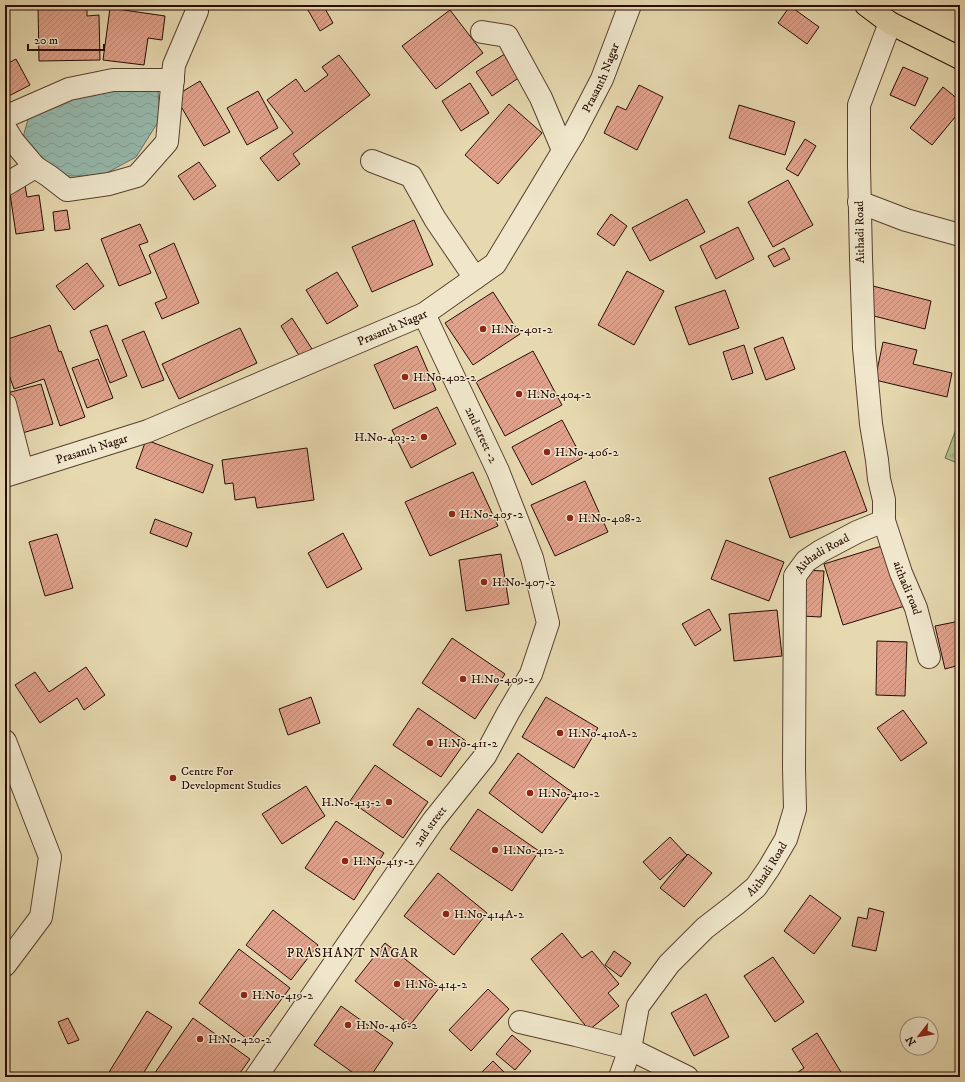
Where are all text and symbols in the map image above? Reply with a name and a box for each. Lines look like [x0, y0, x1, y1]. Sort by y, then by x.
scale bar [28, 26, 104, 52]
text: 20 m [34, 33, 58, 48]
street label: Prasanth Nagar [578, 40, 623, 115]
street label: Aithadi Road [852, 201, 868, 263]
street label: Prasanth Nagar [355, 306, 431, 349]
place label: H.No-401-2 [491, 322, 553, 337]
marker: H.No-401-2 [478, 324, 488, 334]
place label: H.No-402-2 [413, 370, 476, 385]
marker: H.No-402-2 [400, 372, 410, 382]
place label: H.No-404-2 [527, 387, 591, 402]
marker: H.No-404-2 [514, 389, 524, 399]
street label: 2nd street -2 [461, 405, 501, 466]
street label: Prasanth Nagar [54, 430, 130, 467]
place label: H.No-403-2 [354, 430, 416, 445]
marker: H.No-403-2 [419, 432, 429, 442]
place label: H.No-406-2 [555, 445, 619, 460]
marker: H.No-406-2 [542, 447, 552, 457]
place label: H.No-405-2 [460, 507, 523, 522]
marker: H.No-405-2 [447, 509, 457, 519]
place label: H.No-408-2 [578, 511, 641, 526]
marker: H.No-408-2 [565, 513, 575, 523]
street label: Aithadi Road [792, 530, 852, 577]
street label: aithadi road [890, 559, 925, 616]
place label: H.No-407-2 [492, 575, 556, 590]
marker: H.No-407-2 [479, 577, 489, 587]
place label: H.No-409-2 [471, 672, 534, 687]
marker: H.No-409-2 [458, 674, 468, 684]
place label: H.No-410A-2 [568, 726, 637, 741]
marker: H.No-410A-2 [555, 728, 565, 738]
place label: H.No-411-2 [438, 736, 498, 751]
marker: H.No-411-2 [425, 738, 435, 748]
place label: Centre For Development Studies [181, 764, 281, 793]
marker: Centre For Development Studies [168, 773, 178, 783]
place label: H.No-410-2 [538, 786, 600, 801]
marker: H.No-410-2 [525, 788, 535, 798]
place label: H.No-413-2 [321, 795, 381, 810]
marker: H.No-413-2 [384, 797, 394, 807]
street label: 2nd street [410, 803, 450, 850]
street label: Aithadi Road [743, 839, 790, 899]
place label: H.No-412-2 [503, 843, 564, 858]
marker: H.No-412-2 [490, 845, 500, 855]
place label: H.No-415-2 [353, 854, 414, 869]
marker: H.No-415-2 [340, 856, 350, 866]
place label: H.No-414A-2 [454, 907, 524, 922]
marker: H.No-414A-2 [441, 909, 451, 919]
district label: PRASHANT NAGAR [287, 945, 419, 961]
place label: H.No-414-2 [405, 977, 467, 992]
marker: H.No-414-2 [392, 979, 402, 989]
place label: H.No-419-2 [252, 988, 313, 1003]
marker: H.No-419-2 [239, 990, 249, 1000]
north arrow [899, 1016, 939, 1056]
place label: H.No-416-2 [356, 1018, 418, 1033]
marker: H.No-416-2 [343, 1020, 353, 1030]
place label: H.No-420-2 [208, 1032, 271, 1047]
text: N [903, 1033, 920, 1048]
marker: H.No-420-2 [195, 1034, 205, 1044]

